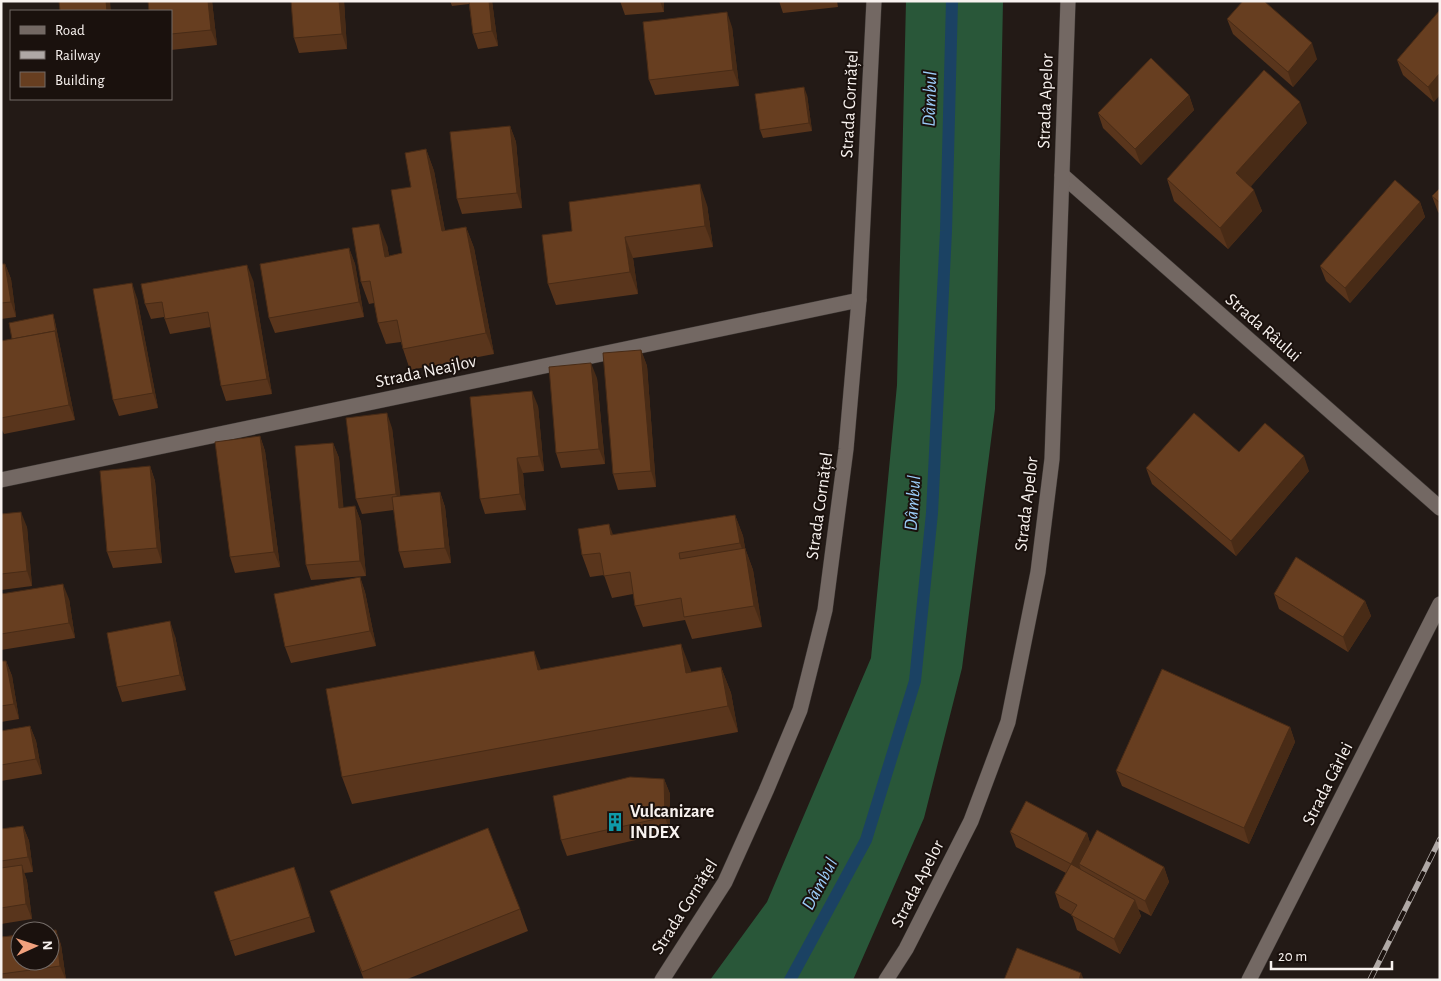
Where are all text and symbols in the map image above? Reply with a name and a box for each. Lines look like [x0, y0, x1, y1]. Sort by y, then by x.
legend [10, 10, 172, 100]
text: Road [55, 23, 85, 38]
text: Railway [55, 48, 101, 63]
street label: Strada Cornățel [838, 50, 863, 158]
street label: Strada Apelor [1035, 53, 1057, 149]
water label: Dâmbul [920, 70, 940, 127]
text: Building [55, 73, 105, 88]
street label: Strada Râului [1222, 290, 1304, 366]
street label: Strada Neajlov [374, 352, 478, 391]
street label: Strada Cornățel [804, 451, 837, 561]
street label: Strada Apelor [1012, 455, 1042, 552]
water label: Dâmbul [902, 474, 924, 531]
street label: Strada Gârlei [1299, 740, 1357, 828]
place label: Vulcanizare INDEX [630, 803, 714, 842]
building icon: Vulcanizare INDEX [604, 811, 626, 833]
street label: Strada Apelor [888, 837, 948, 930]
water label: Dâmbul [799, 855, 842, 913]
street label: Strada Cornățel [649, 856, 722, 958]
north arrow [10, 921, 60, 971]
scale bar [1271, 938, 1392, 970]
text: N [40, 940, 54, 951]
text: 20 m [1278, 949, 1307, 964]

